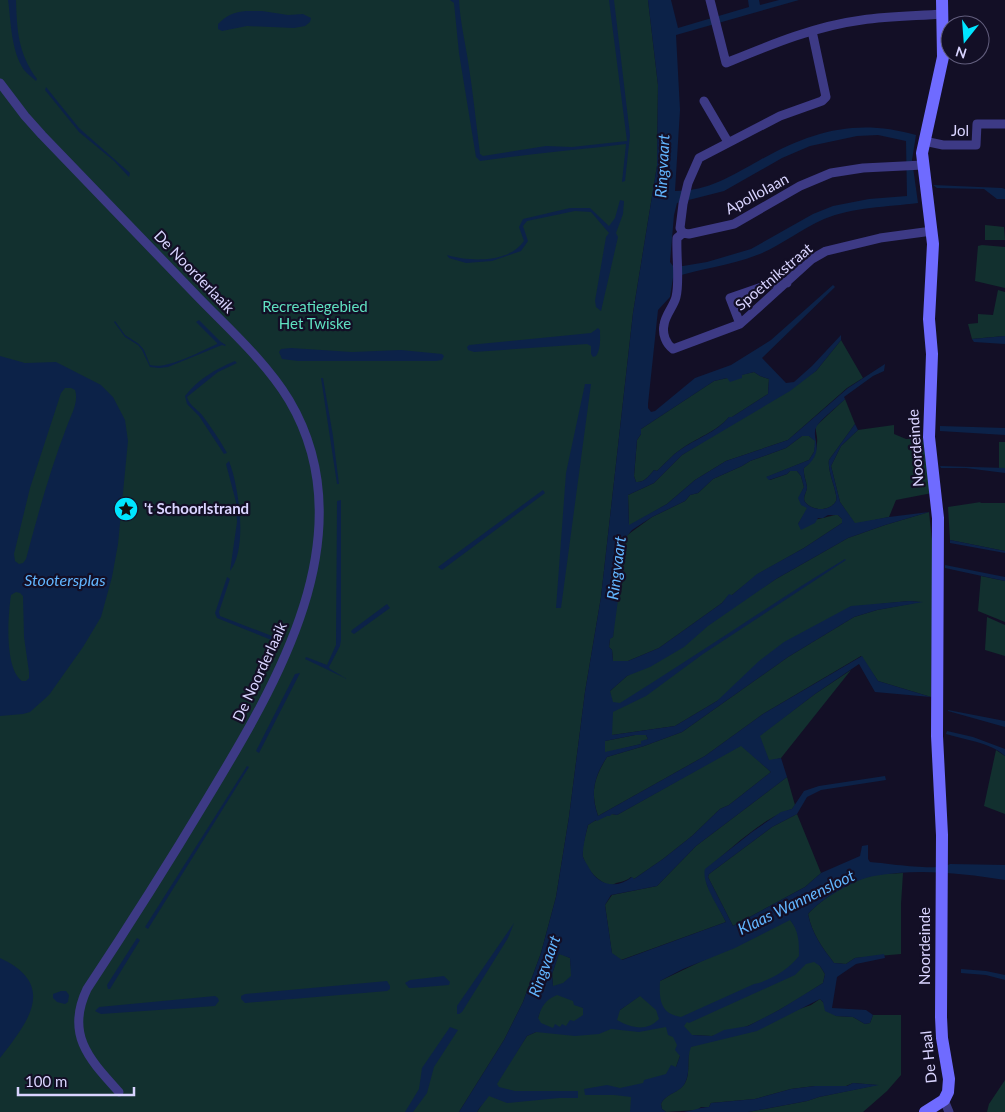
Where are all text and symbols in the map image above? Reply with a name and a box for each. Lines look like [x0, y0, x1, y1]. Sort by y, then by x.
north arrow [940, 15, 990, 65]
text: N [953, 43, 969, 63]
street label: Jol [951, 121, 969, 139]
water label: Ringvaart [650, 133, 673, 198]
street label: Apollolaan [722, 169, 791, 217]
street label: De Noorderlaaik [151, 226, 239, 317]
street label: Spoetnikstraat [731, 238, 816, 314]
park label: Recreatiegebied Het Twiske [262, 297, 368, 332]
street label: Noordeinde [903, 408, 927, 488]
place icon: 't Schoorlstrand [113, 496, 139, 522]
place label: 't Schoorlstrand [144, 499, 249, 517]
water label: Ringvaart [602, 535, 629, 601]
water label: Stootersplas [24, 570, 106, 589]
street label: De Noorderlaaik [228, 619, 290, 724]
water label: Klaas Wannensloot [734, 865, 858, 938]
street label: Noordeinde [915, 907, 933, 985]
water label: Ringvaart [524, 932, 564, 999]
street label: De Haal [916, 1030, 940, 1084]
scale bar [18, 1064, 134, 1096]
text: 100 m [25, 1072, 67, 1090]

